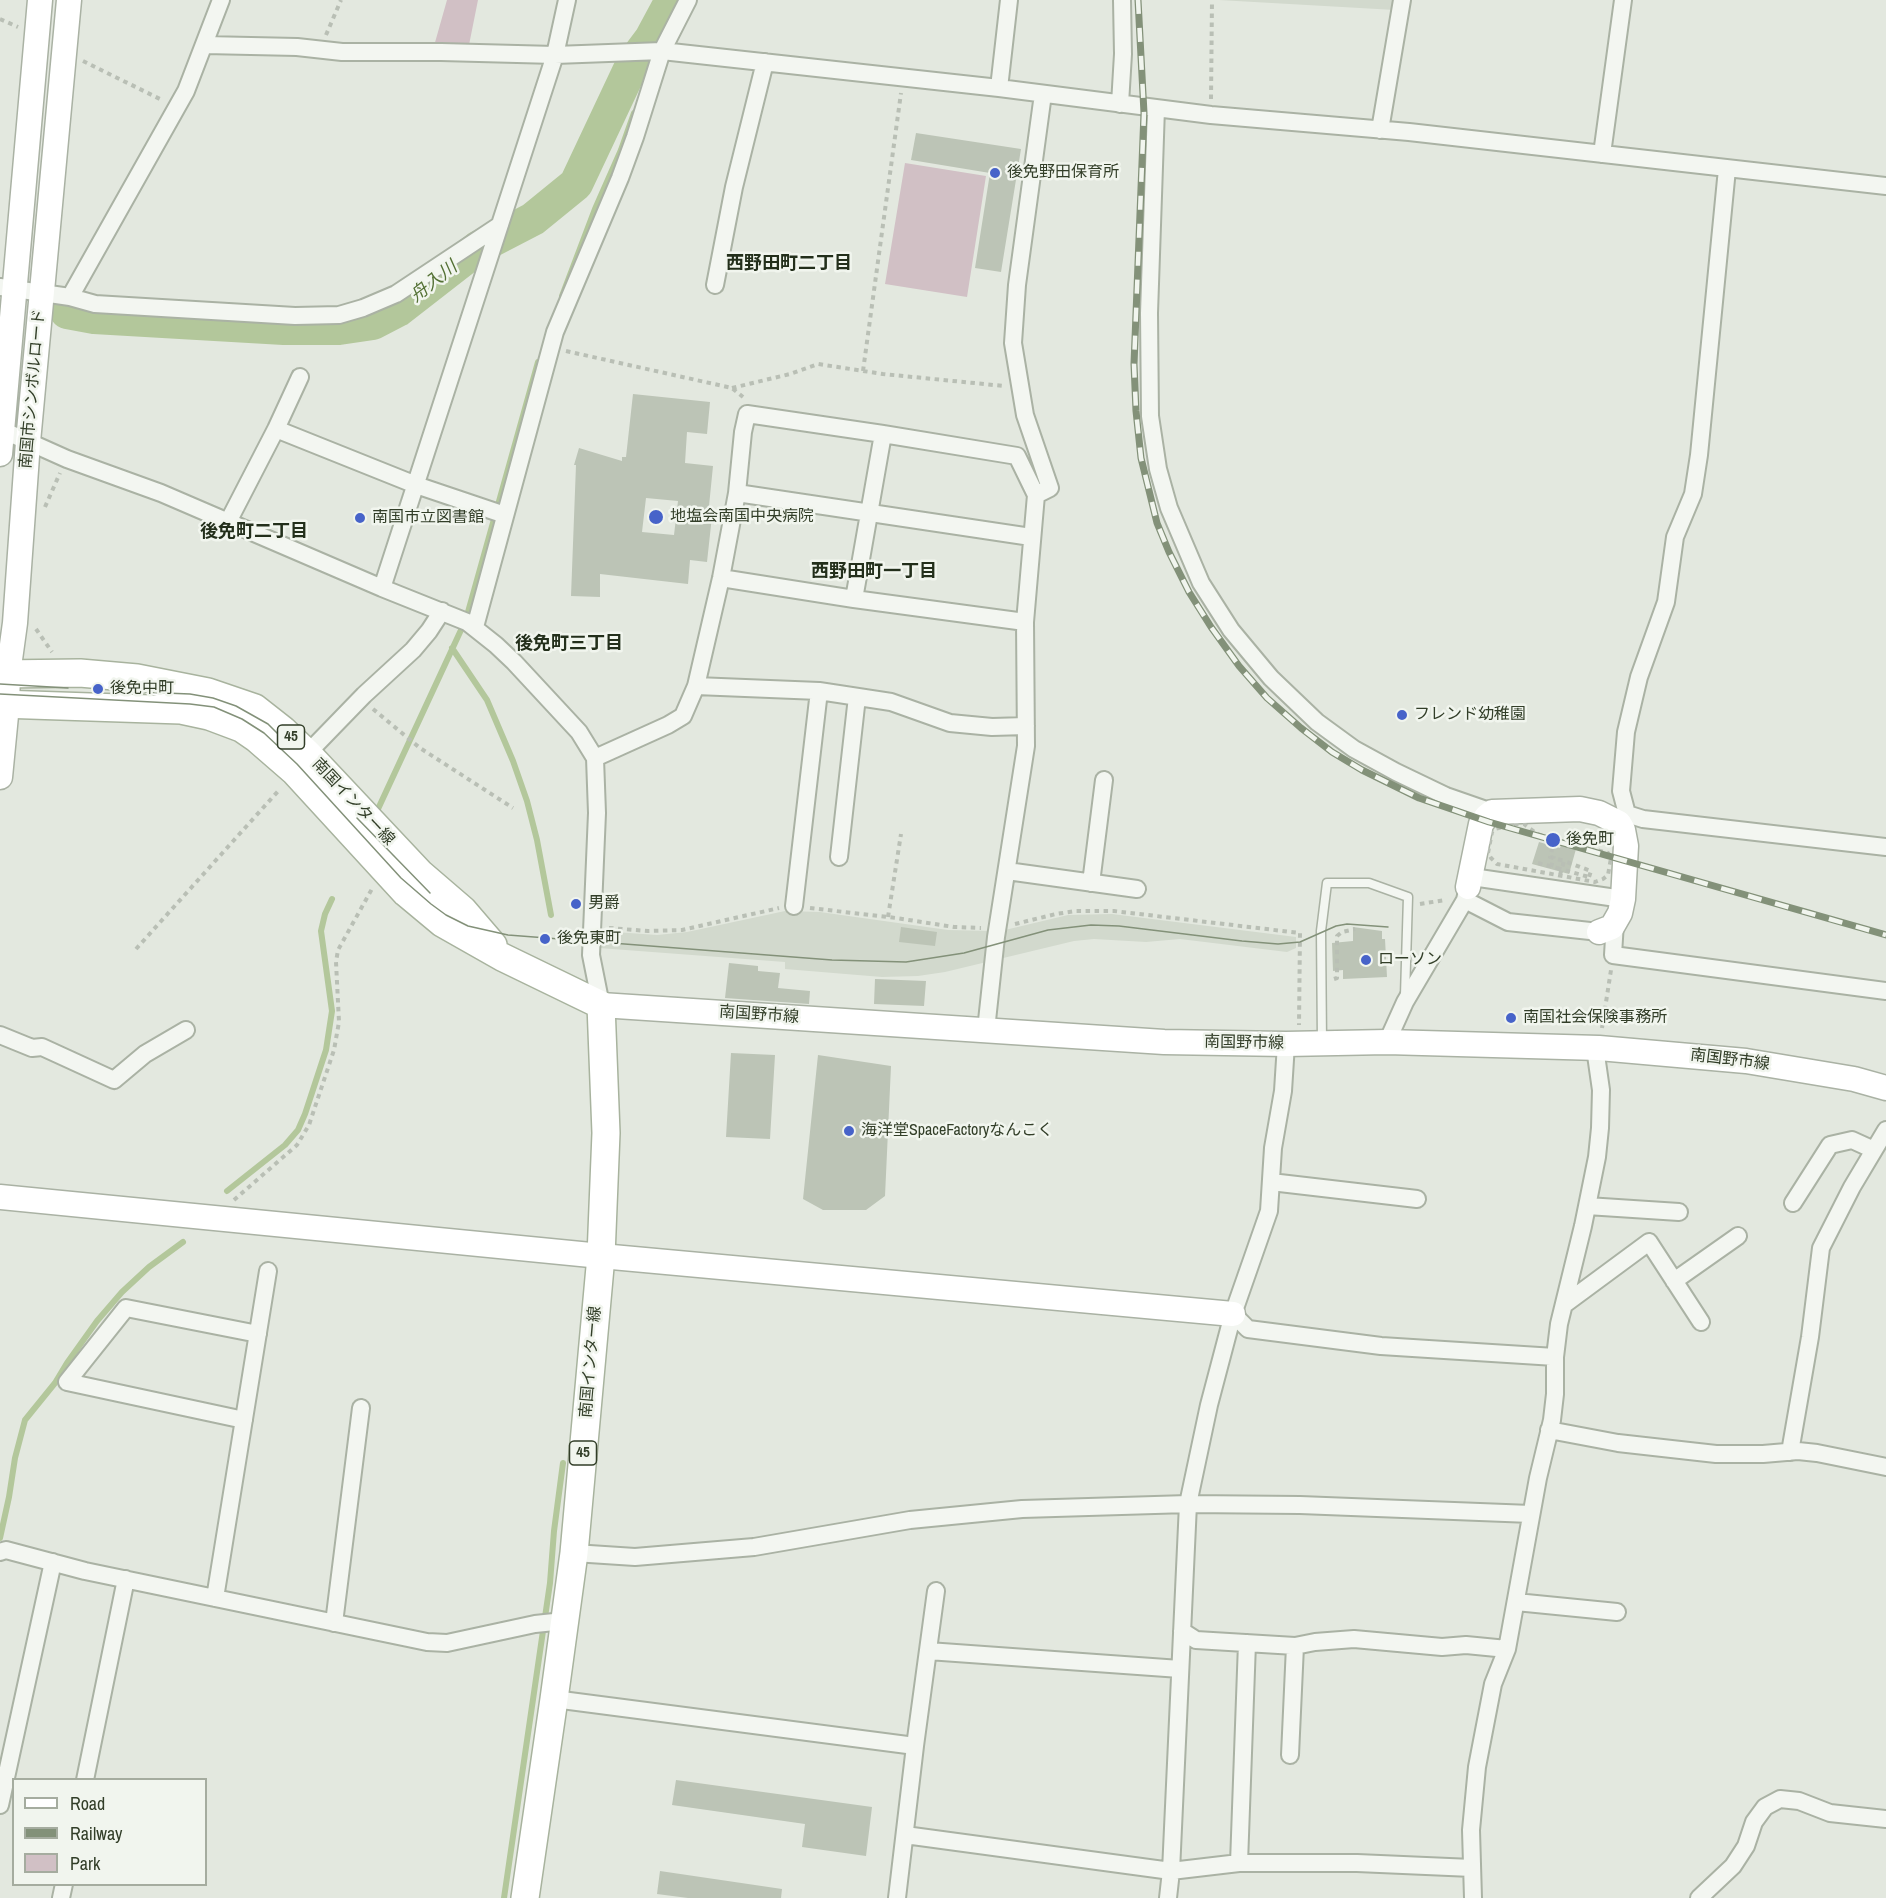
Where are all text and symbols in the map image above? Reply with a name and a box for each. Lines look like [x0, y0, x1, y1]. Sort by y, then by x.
place label: 後免野田保育所 [1007, 163, 1119, 183]
marker: 後免野田保育所 [988, 166, 1002, 180]
district label: 西野田町二丁目 [726, 253, 852, 275]
water label: 舟入川 [406, 257, 462, 307]
street label: 南国市シンボルロード [16, 308, 50, 470]
place label: 地塩会南国中央病院 [670, 507, 814, 527]
place label: 南国市立図書館 [372, 508, 484, 528]
marker: 地塩会南国中央病院 [647, 508, 665, 526]
marker: 南国市立図書館 [353, 511, 367, 525]
district label: 後免町二丁目 [200, 521, 308, 543]
district label: 西野田町一丁目 [811, 561, 937, 583]
district label: 後免町三丁目 [515, 633, 623, 655]
place label: 後免中町 [110, 679, 174, 699]
marker: 後免中町 [91, 682, 105, 696]
place label: フレンド幼稚園 [1414, 705, 1526, 725]
marker: フレンド幼稚園 [1395, 708, 1409, 722]
road number: 45 [278, 725, 304, 749]
street label: 南国インター線 [308, 754, 398, 850]
place label: 後免町 [1566, 830, 1614, 850]
marker: 後免町 [1544, 831, 1562, 849]
place label: 男爵 [588, 894, 620, 914]
marker: 男爵 [569, 897, 583, 911]
place label: 後免東町 [557, 929, 621, 949]
marker: 後免東町 [538, 932, 552, 946]
place label: ローソン [1378, 950, 1442, 970]
marker: ローソン [1359, 953, 1373, 967]
street label: 南国野市線 [718, 1003, 800, 1027]
place label: 南国社会保険事務所 [1523, 1008, 1667, 1028]
marker: 南国社会保険事務所 [1504, 1011, 1518, 1025]
street label: 南国野市線 [1204, 1033, 1284, 1053]
street label: 南国野市線 [1689, 1046, 1771, 1074]
place label: 海洋堂SpaceFactoryなんこく [861, 1121, 1053, 1141]
marker: 海洋堂SpaceFactoryなんこく [842, 1124, 856, 1138]
street label: 南国インター線 [577, 1305, 605, 1419]
road number: 45 [570, 1441, 596, 1465]
legend [12, 1778, 207, 1886]
text: Road [70, 1791, 105, 1816]
text: Railway [70, 1821, 123, 1846]
text: Park [70, 1851, 100, 1876]

